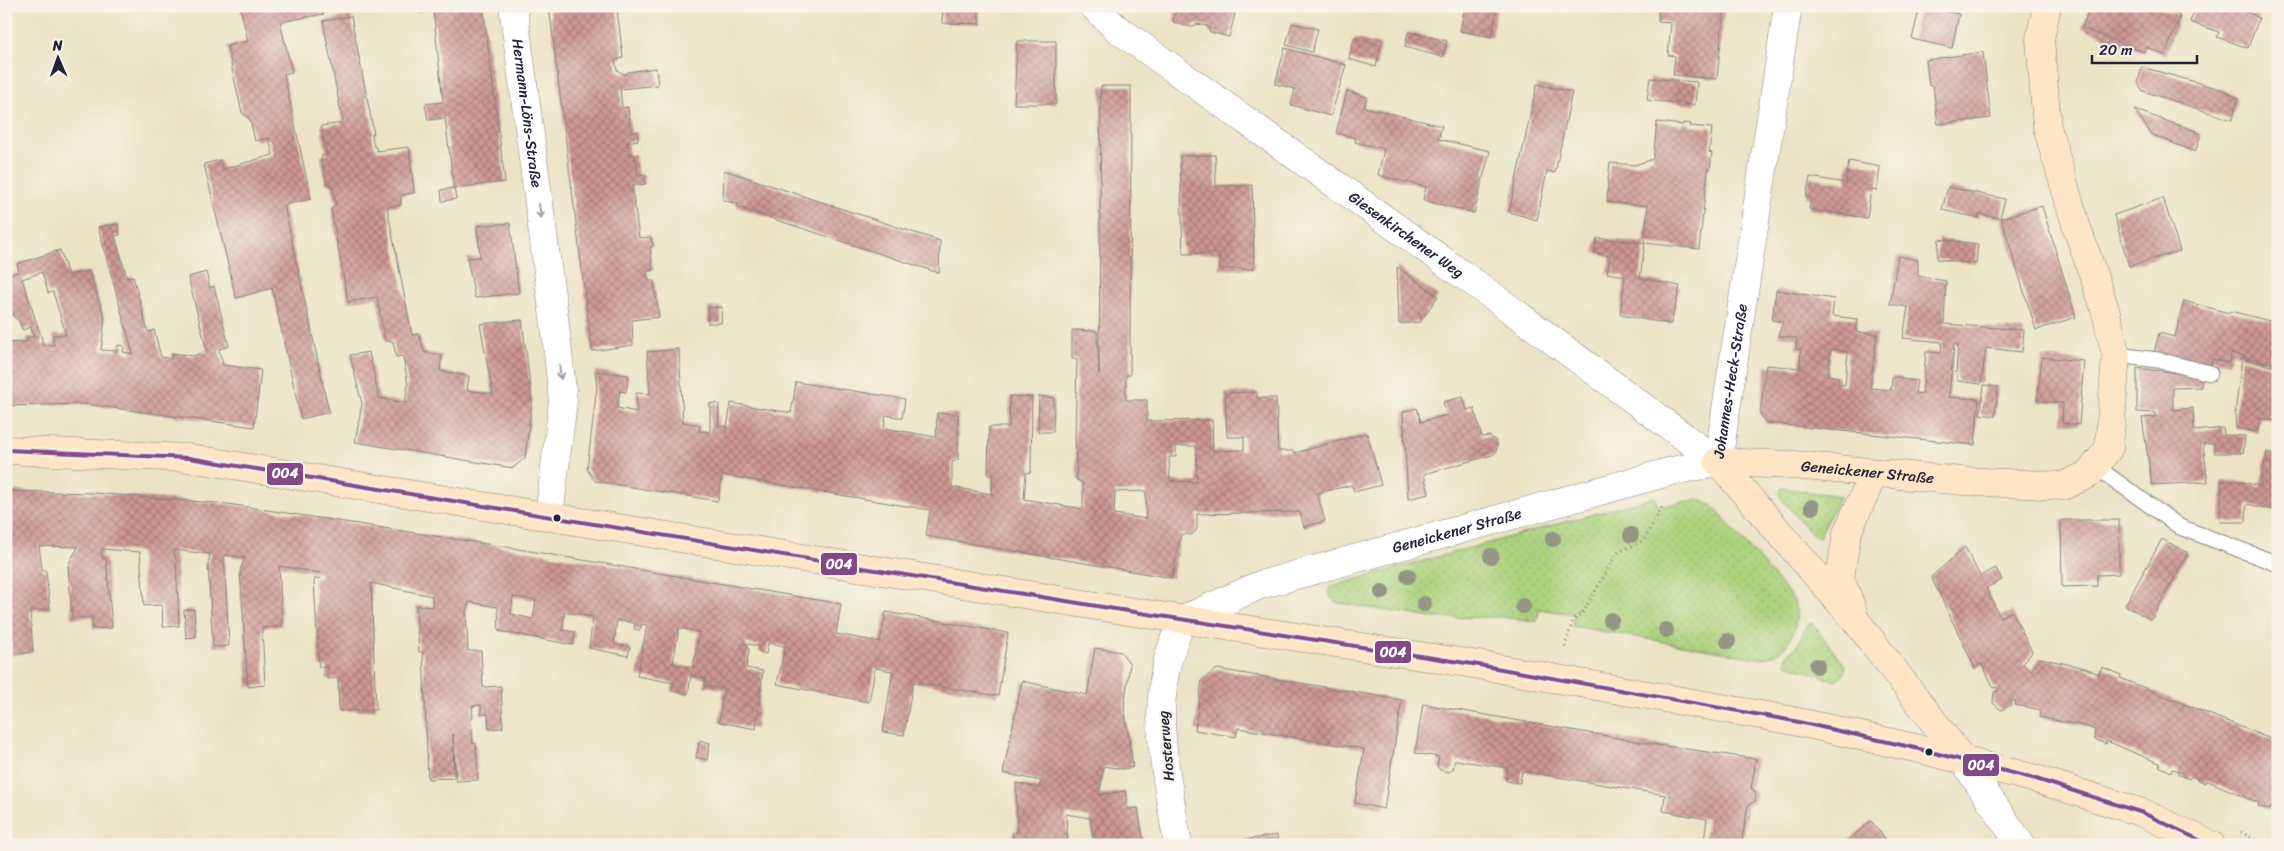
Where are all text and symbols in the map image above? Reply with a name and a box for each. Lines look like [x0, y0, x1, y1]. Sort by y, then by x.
north arrow [32, 32, 82, 82]
scale bar [2092, 32, 2196, 64]
text: N [51, 33, 63, 58]
street label: Hermann-Löns-Straße [504, 37, 550, 190]
text: 20 m [2099, 37, 2133, 63]
street label: Giesenkirchener Weg [1343, 184, 1470, 285]
one-way arrow [535, 202, 545, 218]
street label: Johannes-Heck-Straße [1706, 302, 1755, 461]
one-way arrow [555, 364, 565, 380]
street label: Geneickener Straße [1800, 453, 1935, 491]
text: 004 [272, 461, 298, 486]
line badge: 004 [266, 462, 304, 486]
street label: Geneickener Straße [1389, 500, 1525, 561]
unlabelled marker [552, 513, 562, 523]
line badge: 004 [820, 552, 858, 576]
text: 004 [826, 552, 852, 577]
line badge: 004 [1374, 640, 1412, 664]
text: 004 [1380, 640, 1406, 665]
street label: Hosterweg [1150, 709, 1182, 782]
unlabelled marker [1924, 747, 1934, 757]
line badge: 004 [1962, 753, 2000, 777]
text: 004 [1968, 753, 1994, 778]

